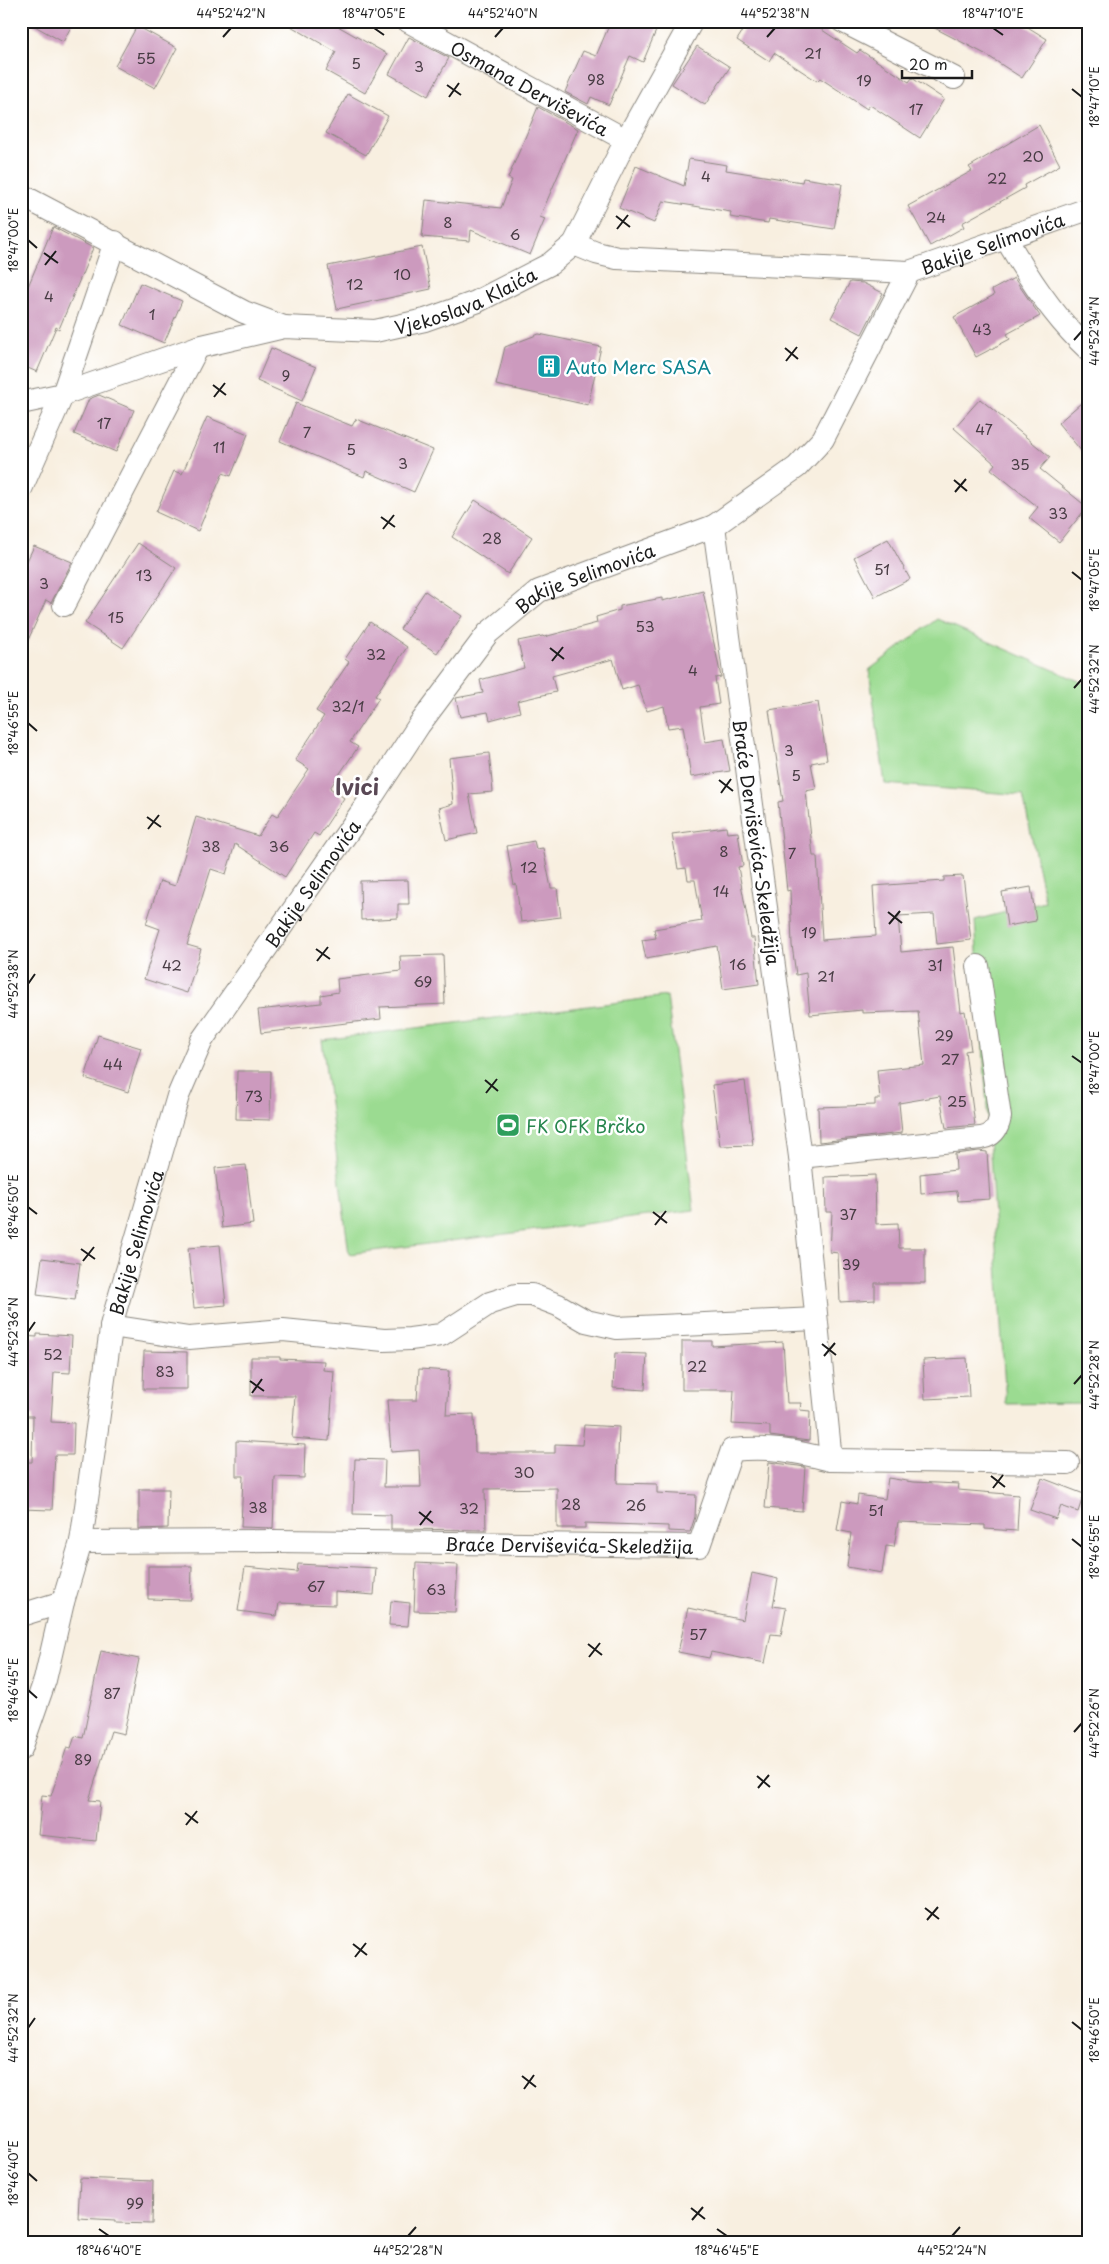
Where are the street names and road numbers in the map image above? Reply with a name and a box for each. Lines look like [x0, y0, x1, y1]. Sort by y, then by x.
street label: Osmana Derviševića [446, 33, 614, 142]
street label: Bakije Selimovića [917, 205, 1068, 280]
street label: Vjekoslava Klaića [392, 260, 541, 340]
street label: Bakije Selimovića [509, 536, 659, 619]
street label: Braće Derviševića-Skeledžija [726, 717, 788, 967]
street label: Bakije Selimovića [258, 813, 367, 952]
street label: Bakije Selimovića [101, 1166, 170, 1318]
street label: Braće Derviševića-Skeledžija [445, 1529, 694, 1559]

